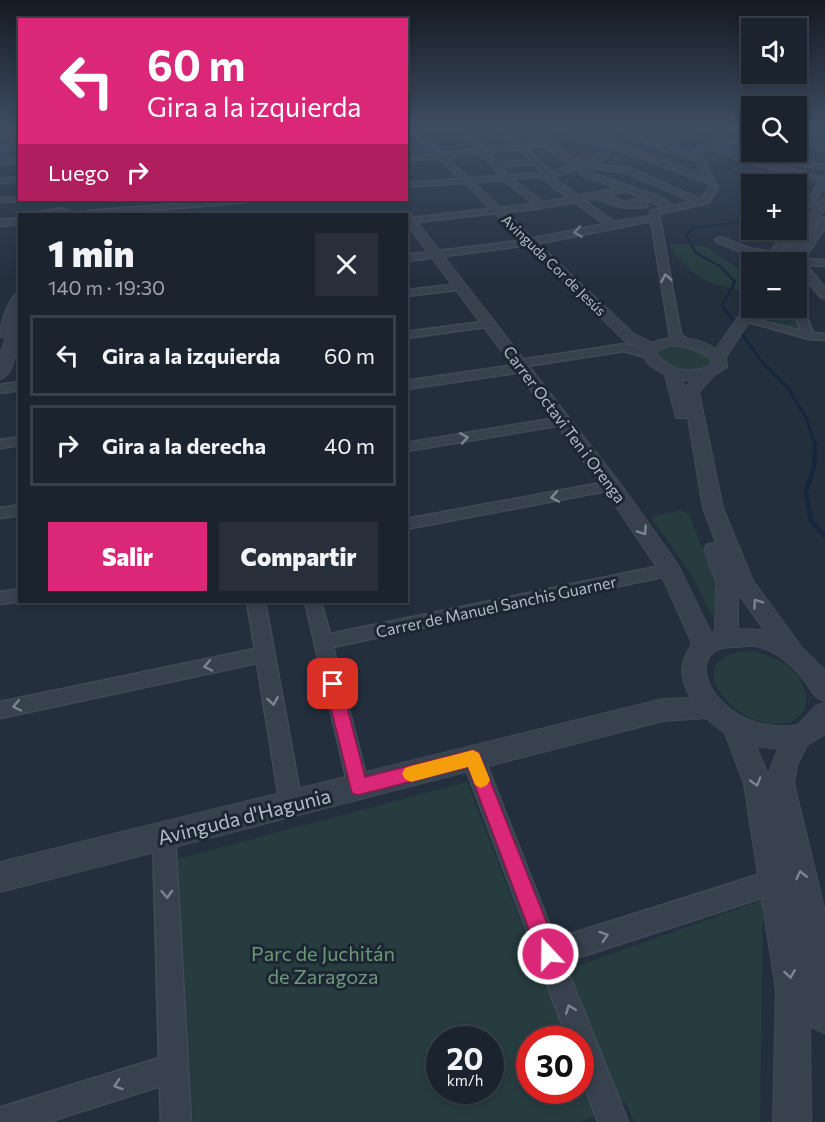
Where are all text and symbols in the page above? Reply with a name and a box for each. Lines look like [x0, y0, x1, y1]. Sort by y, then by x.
map controls [741, 18, 807, 318]
button: sound [741, 18, 807, 84]
text: 60 m [147, 38, 246, 90]
icon: left [48, 42, 126, 120]
text: Gira a la izquierda [147, 90, 361, 123]
button: search [741, 96, 807, 162]
icon: right [121, 156, 154, 189]
text: Luego [48, 159, 109, 186]
button: + [741, 174, 807, 240]
street label: Avinguda Cor de Jesús [499, 211, 609, 319]
one-way arrow [573, 225, 583, 238]
text: 1 min [48, 230, 134, 274]
button: close [315, 233, 378, 296]
button: − [741, 252, 807, 318]
one-way arrow [660, 274, 673, 284]
text: 140 m · 19:30 [48, 275, 165, 299]
icon: left [51, 339, 84, 372]
text: Gira a la izquierda [102, 342, 280, 369]
text: 60 m [324, 342, 375, 369]
street label: Carrer Octavi Ten i Orenga [500, 342, 630, 506]
icon: right [51, 429, 84, 462]
text: Gira a la derecha [102, 432, 266, 459]
text: 40 m [324, 432, 375, 459]
one-way arrow [460, 432, 469, 444]
one-way arrow [550, 490, 560, 503]
button: Salir [48, 522, 207, 591]
button: Compartir [219, 522, 378, 591]
one-way arrow [636, 524, 647, 535]
street label: Carrer de Manuel Sanchis Guarner [374, 571, 619, 641]
one-way arrow [753, 599, 764, 610]
pin [307, 658, 358, 709]
one-way arrow [203, 659, 213, 672]
icon: arrive [316, 667, 349, 700]
one-way arrow [266, 695, 279, 705]
one-way arrow [12, 699, 22, 712]
one-way arrow [749, 776, 761, 787]
street label: Avinguda d'Hagunia [155, 783, 333, 849]
one-way arrow [795, 870, 808, 880]
one-way arrow [160, 890, 173, 899]
position arrow [516, 922, 580, 986]
one-way arrow [598, 931, 609, 943]
park label: Parc de Juchitán de Zaragoza [251, 941, 395, 988]
one-way arrow [783, 969, 796, 979]
one-way arrow [564, 1004, 577, 1014]
speed limit sign: 30 [516, 1026, 594, 1104]
text: 20 [447, 1039, 483, 1076]
text: km/h [447, 1071, 483, 1089]
one-way arrow [113, 1078, 124, 1090]

